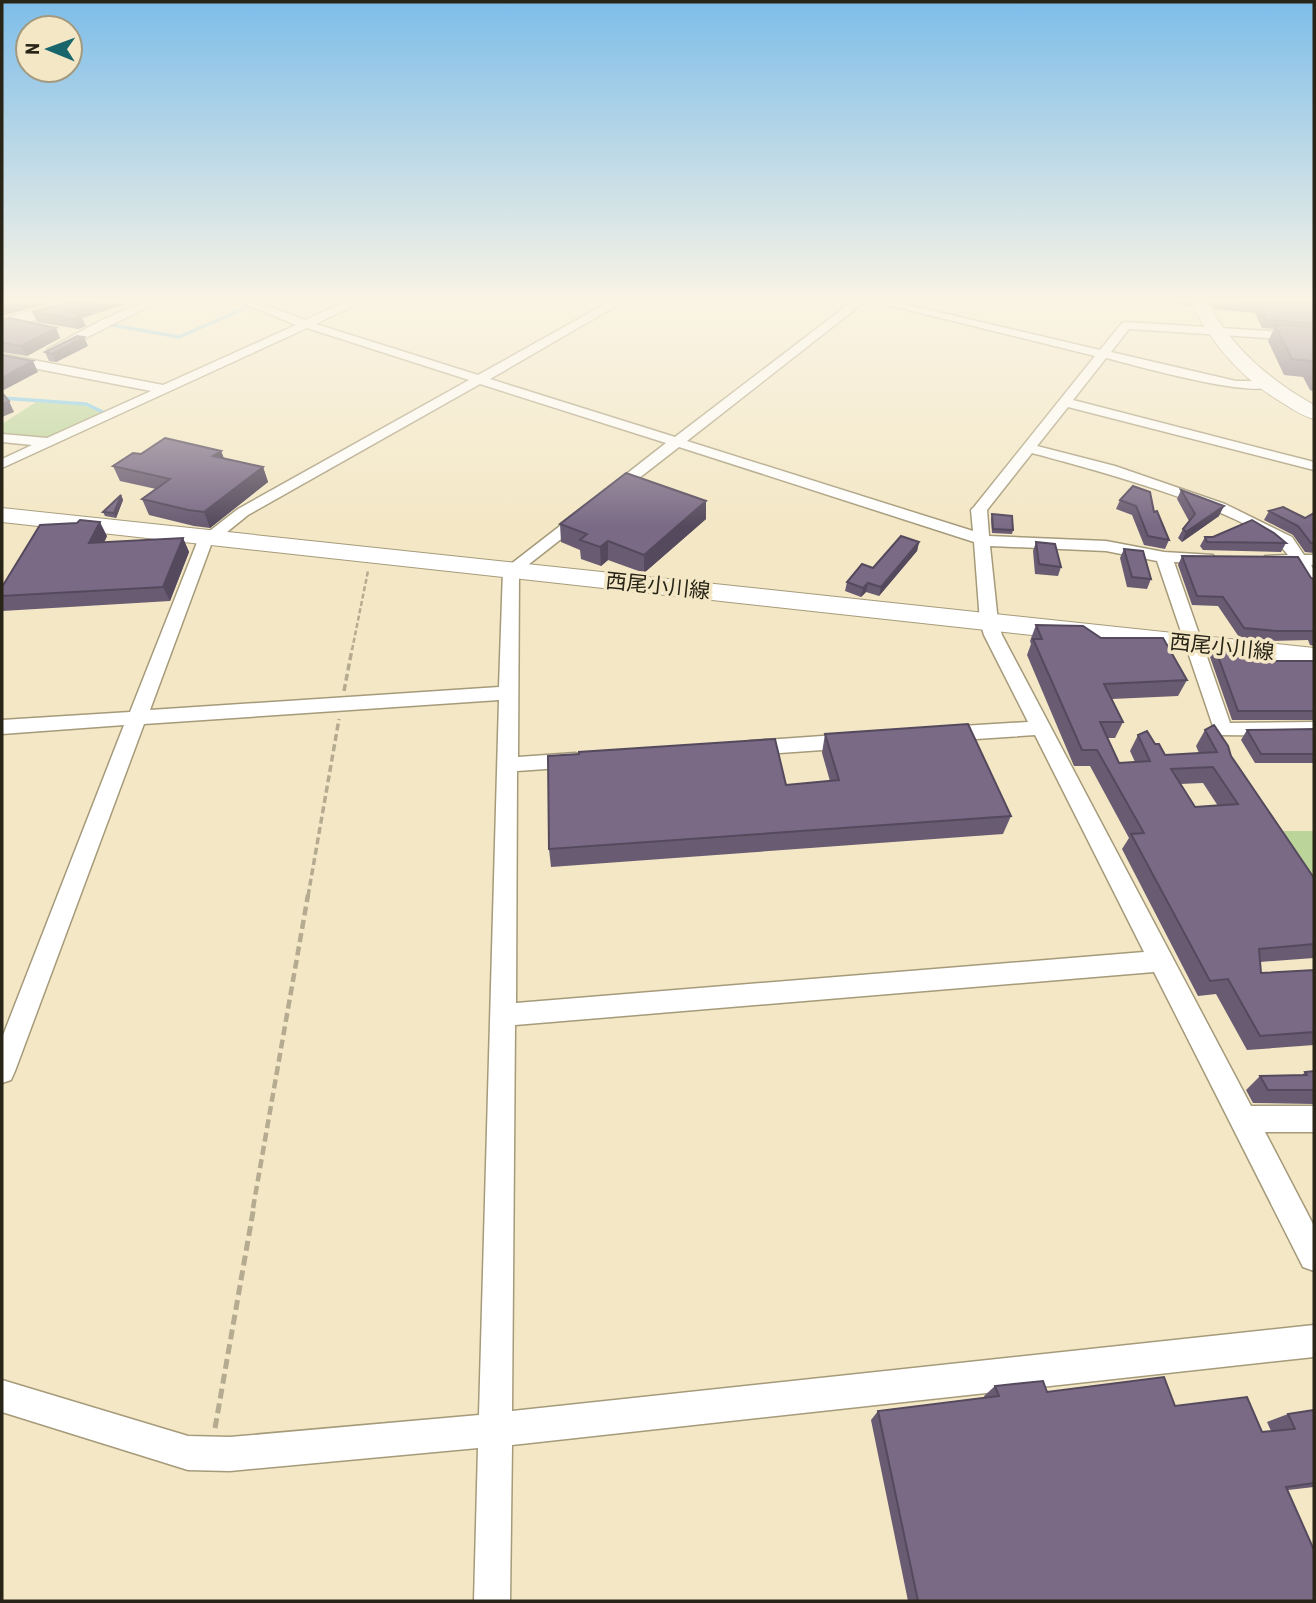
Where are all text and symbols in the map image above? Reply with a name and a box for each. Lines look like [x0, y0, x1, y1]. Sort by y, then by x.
north arrow [14, 14, 84, 84]
text: N [21, 43, 44, 55]
street label: 西尾小川線 [605, 569, 711, 603]
street label: 西尾小川線 [1169, 630, 1275, 664]

